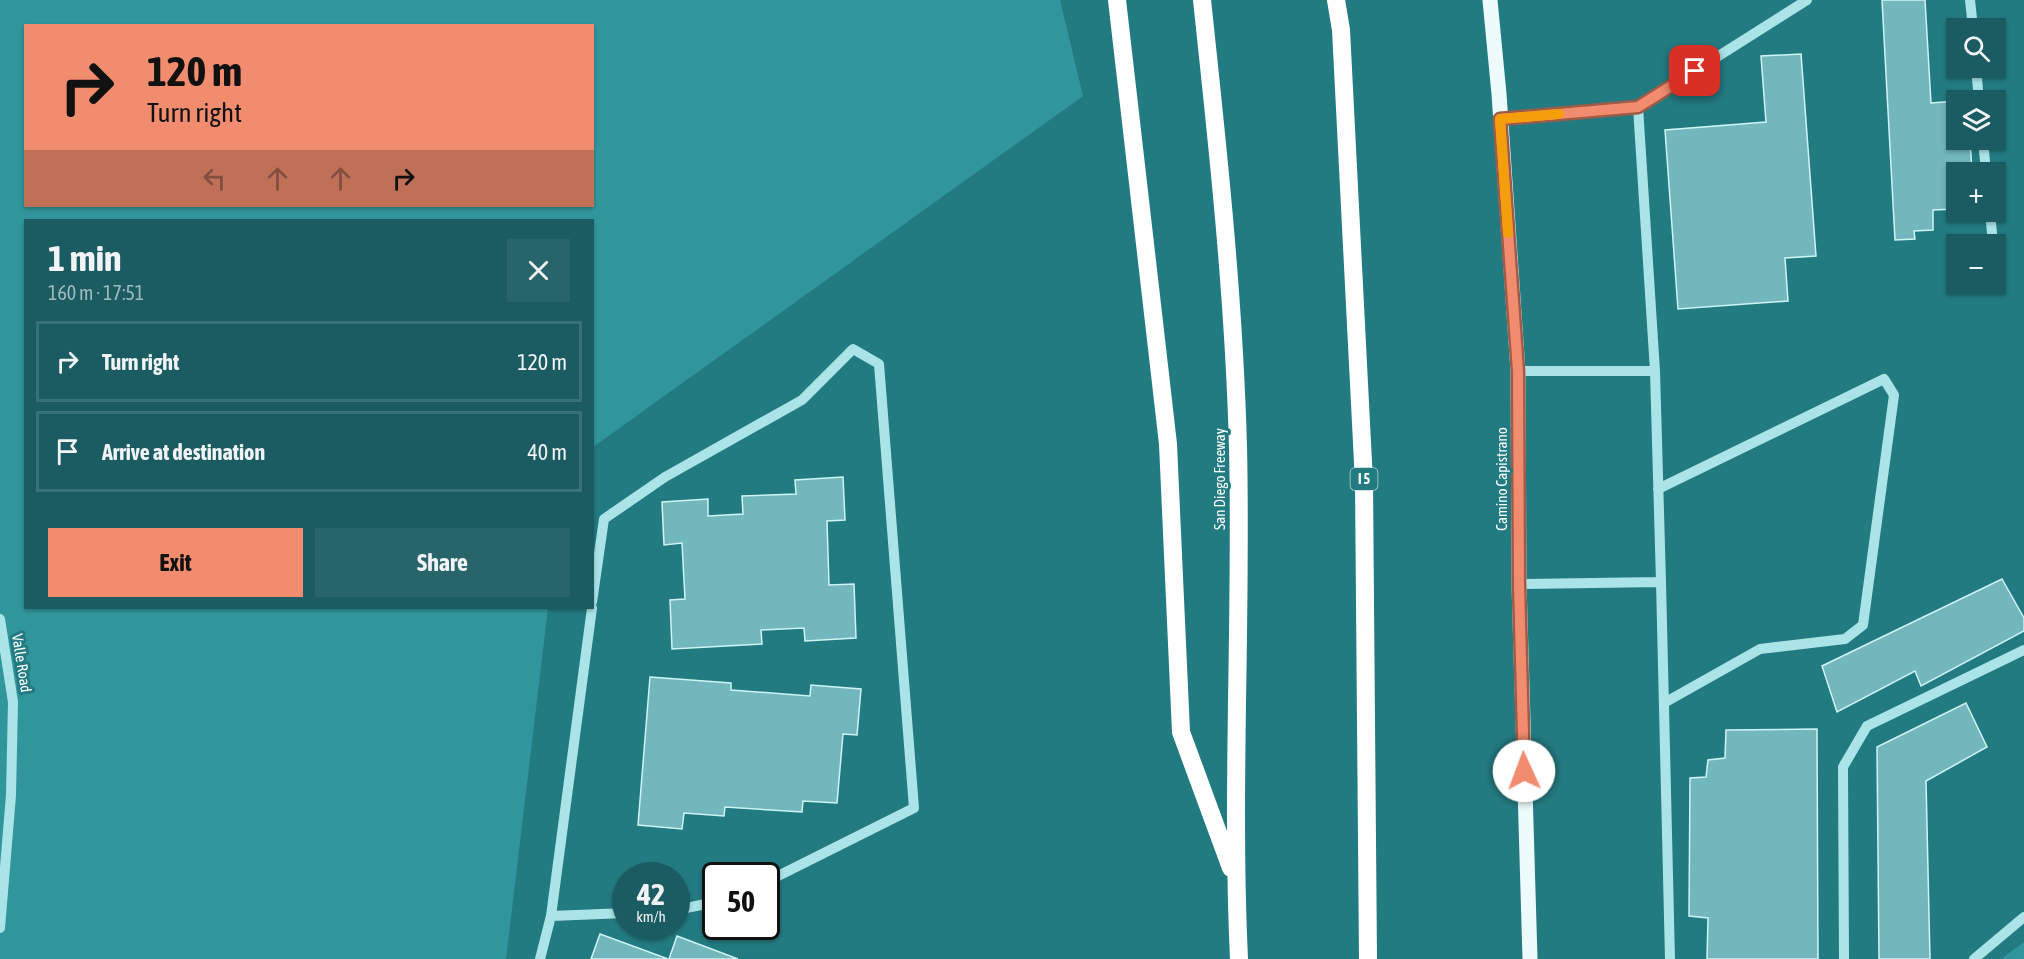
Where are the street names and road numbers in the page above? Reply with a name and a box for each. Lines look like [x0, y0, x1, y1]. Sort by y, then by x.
street label: Camino Capistrano [1493, 427, 1510, 531]
street label: San Diego Freeway [1211, 428, 1228, 530]
road number: I 5 [1350, 468, 1378, 490]
street label: Valle Road [9, 632, 35, 694]

